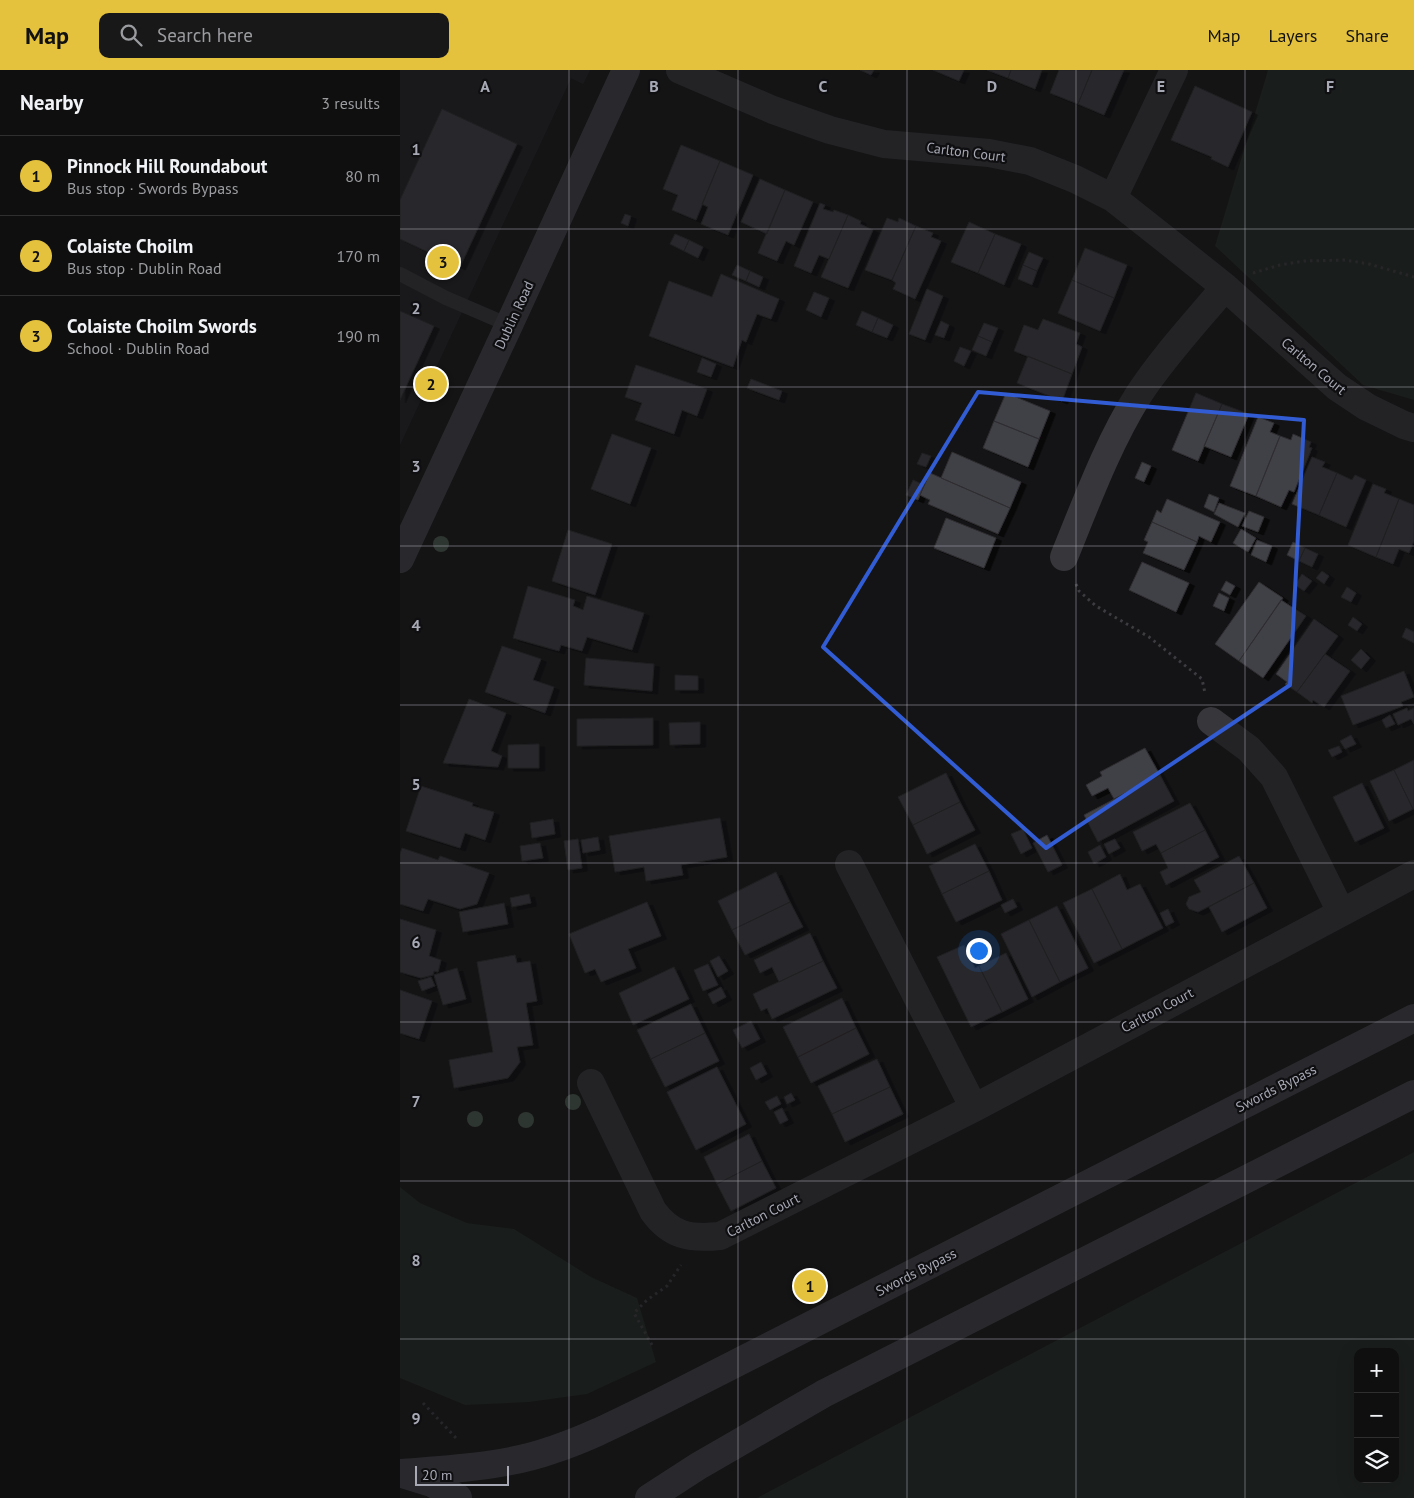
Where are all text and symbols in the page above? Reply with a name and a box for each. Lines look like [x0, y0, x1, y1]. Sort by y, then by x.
search box [99, 13, 449, 58]
text: Map [25, 20, 69, 51]
icon: search [117, 21, 145, 49]
text: Search here [157, 23, 253, 47]
text: Map [1208, 24, 1240, 47]
text: Layers [1268, 24, 1317, 47]
text: Share [1345, 24, 1389, 47]
text: A [480, 76, 490, 96]
text: B [649, 76, 659, 96]
text: C [819, 76, 828, 96]
text: D [987, 76, 997, 96]
text: E [1157, 76, 1165, 96]
text: F [1326, 76, 1334, 96]
text: Nearby [20, 89, 83, 116]
text: 3 results [321, 93, 380, 113]
street label: Carlton Court [925, 138, 1007, 166]
text: 1 [411, 139, 421, 159]
text: Pinnock Hill Roundabout [67, 154, 267, 178]
text: 1 [31, 166, 41, 186]
text: 80 m [345, 166, 380, 186]
text: Bus stop · Swords Bypass [67, 178, 239, 198]
text: Colaiste Choilm [67, 234, 193, 258]
pin: 3 [427, 243, 459, 281]
text: 2 [31, 246, 41, 266]
text: 170 m [337, 246, 380, 266]
text: Bus stop · Dublin Road [67, 258, 222, 278]
street label: Dublin Road [490, 278, 538, 352]
text: 2 [411, 298, 421, 318]
text: Colaiste Choilm Swords [67, 314, 257, 338]
text: 3 [31, 326, 41, 346]
text: 190 m [337, 326, 380, 346]
street label: Carlton Court [1278, 334, 1350, 399]
text: School · Dublin Road [67, 338, 210, 358]
pin: 2 [415, 365, 447, 403]
text: 3 [411, 456, 421, 476]
text: 4 [411, 615, 421, 635]
text: 5 [411, 774, 421, 794]
text: 6 [411, 932, 421, 952]
your location [966, 938, 992, 964]
street label: Carlton Court [1118, 983, 1197, 1037]
street label: Swords Bypass [1233, 1060, 1319, 1116]
text: 7 [411, 1091, 421, 1111]
street label: Carlton Court [723, 1189, 803, 1241]
street label: Swords Bypass [873, 1244, 959, 1300]
text: 8 [411, 1250, 421, 1270]
pin: 1 [794, 1267, 826, 1305]
map controls [1354, 1348, 1399, 1483]
button: + [1354, 1348, 1399, 1393]
button: − [1354, 1393, 1399, 1438]
text: 9 [411, 1408, 421, 1428]
button: layers [1354, 1438, 1399, 1483]
scale bar [415, 1463, 509, 1486]
text: 20 m [422, 1466, 452, 1484]

